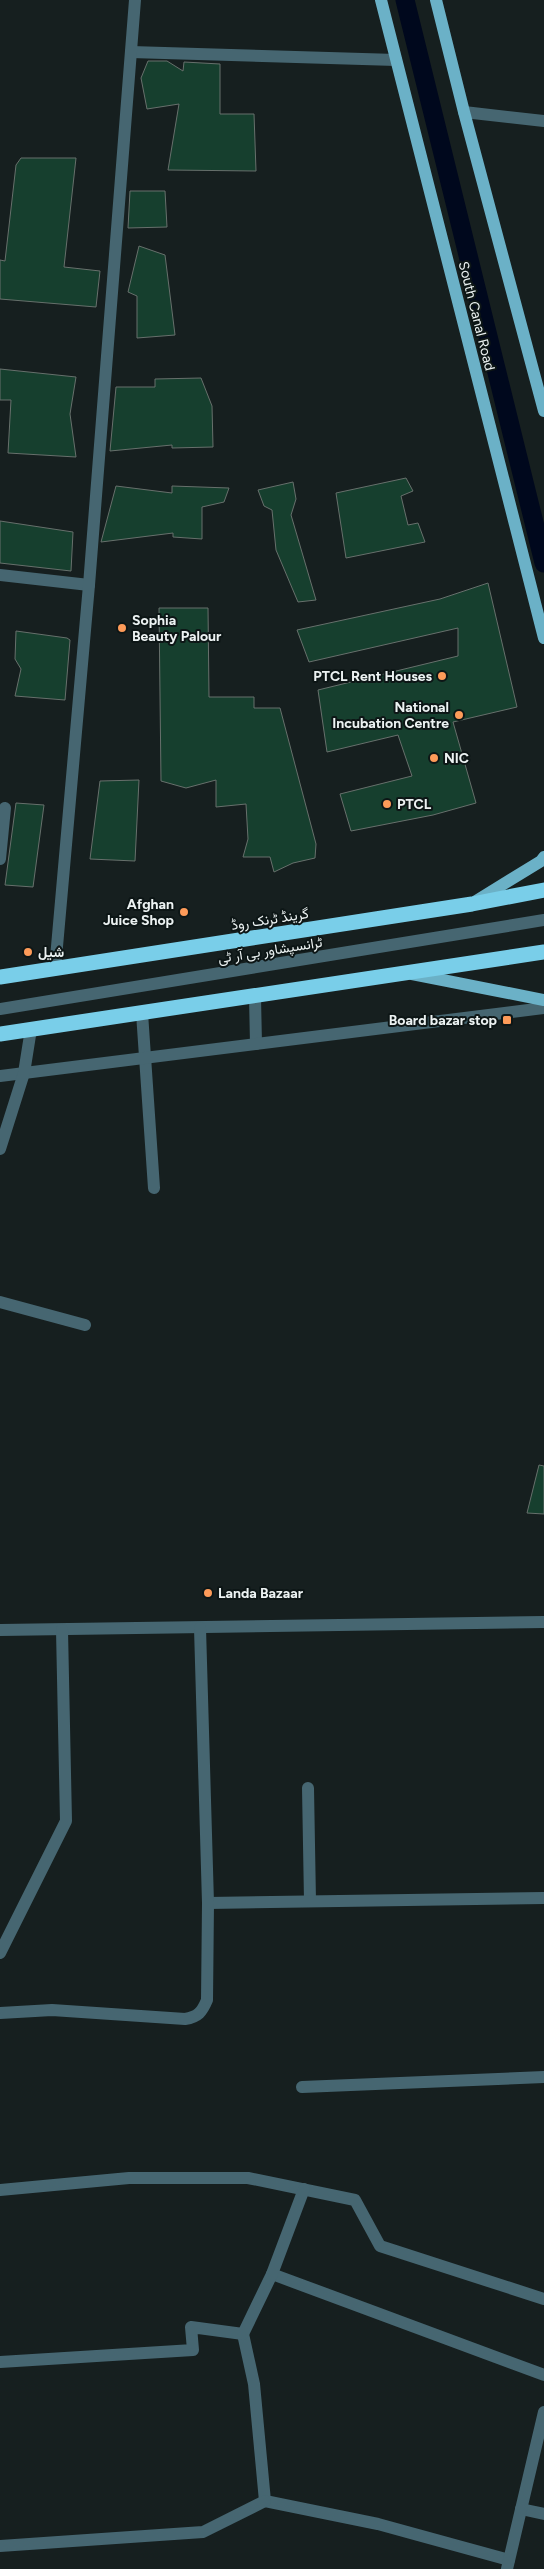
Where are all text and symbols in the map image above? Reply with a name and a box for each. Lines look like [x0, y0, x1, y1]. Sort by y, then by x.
street label: South Canal Road [455, 260, 498, 373]
place label: Sophia Beauty Palour [132, 612, 222, 645]
marker: Sophia Beauty Palour [116, 622, 128, 634]
place label: PTCL Rent Houses [313, 668, 432, 685]
marker: PTCL Rent Houses [436, 670, 448, 682]
place label: National Incubation Centre [332, 699, 449, 732]
marker: National Incubation Centre [453, 709, 465, 721]
place label: NIC [444, 750, 469, 767]
marker: NIC [428, 752, 440, 764]
place label: PTCL [397, 796, 432, 813]
marker: PTCL [381, 798, 393, 810]
place label: Afghan Juice Shop [103, 896, 174, 929]
street label: گرینڈ ٹرنک روڈ [230, 905, 310, 934]
marker: Afghan Juice Shop [178, 906, 190, 918]
street label: ٹرانسپشاور بی آر ٹی [217, 934, 324, 968]
place label: شیل [38, 944, 64, 961]
marker: شیل [22, 946, 34, 958]
place label: Board bazar stop [389, 1012, 497, 1029]
marker: Board bazar stop [501, 1014, 513, 1026]
place label: Landa Bazaar [218, 1585, 304, 1602]
marker: Landa Bazaar [202, 1587, 214, 1599]

